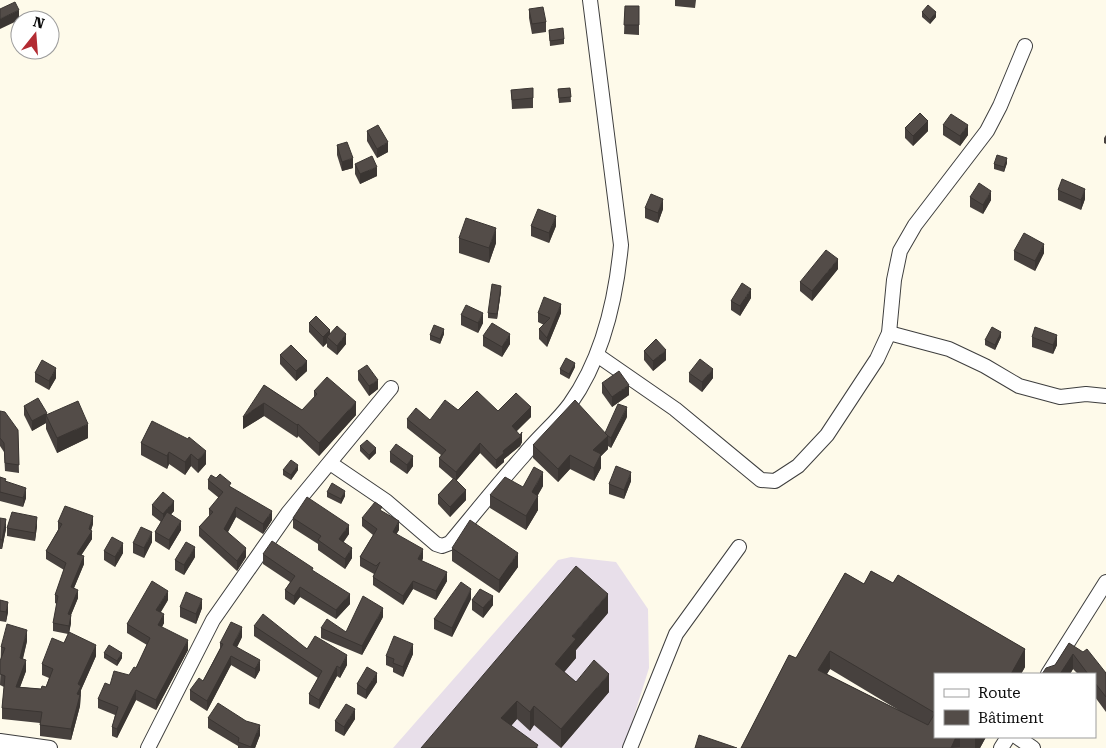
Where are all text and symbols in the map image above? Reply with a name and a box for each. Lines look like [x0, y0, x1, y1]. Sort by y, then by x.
north arrow [10, 10, 60, 60]
text: N [31, 13, 47, 32]
legend [934, 673, 1096, 738]
text: Route [978, 684, 1020, 702]
text: Bâtiment [978, 709, 1044, 727]

